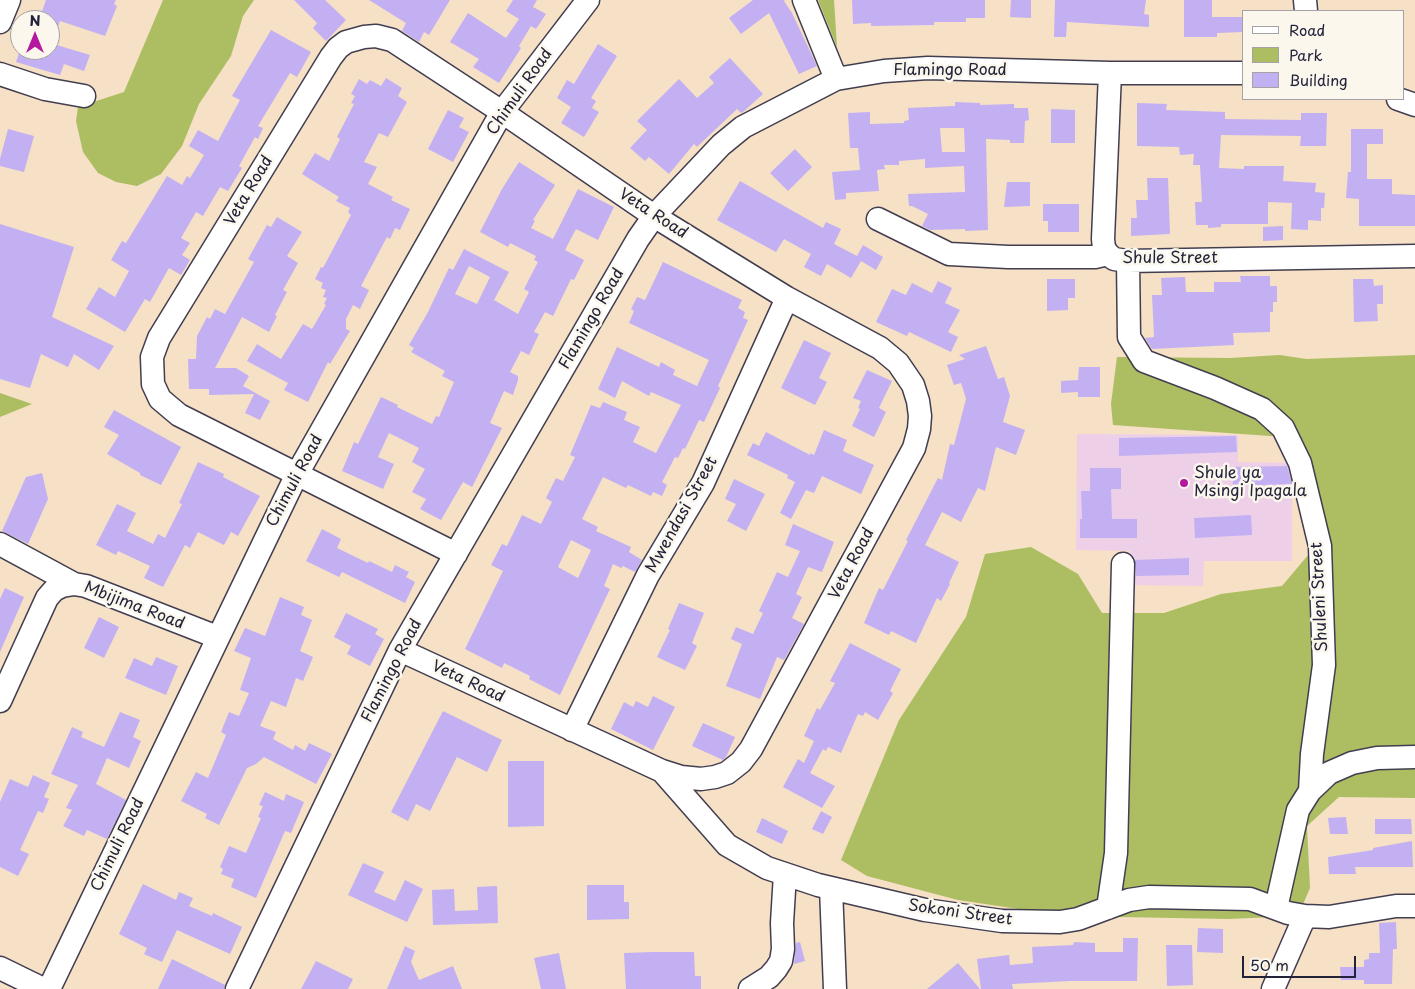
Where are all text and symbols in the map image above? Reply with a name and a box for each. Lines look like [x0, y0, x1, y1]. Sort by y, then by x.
north arrow [10, 10, 60, 60]
text: N [29, 10, 41, 31]
legend [1242, 10, 1405, 100]
text: Road [1289, 18, 1325, 41]
text: Park [1289, 43, 1323, 66]
street label: Chimuli Road [483, 45, 557, 139]
street label: Flamingo Road [893, 61, 1007, 81]
text: Building [1289, 68, 1348, 91]
street label: Veta Road [221, 153, 277, 229]
street label: Veta Road [615, 185, 691, 243]
street label: Shule Street [1122, 249, 1218, 269]
street label: Flamingo Road [555, 265, 629, 373]
street label: Chimuli Road [263, 432, 327, 530]
street label: Mwendasi Street [642, 453, 722, 577]
place label: Shule ya Msingi Ipagala [1194, 464, 1307, 502]
marker: Shule ya Msingi Ipagala [1178, 477, 1190, 489]
street label: Veta Road [825, 525, 879, 603]
street label: Shuleni Street [1308, 542, 1332, 652]
street label: Mbijima Road [81, 578, 187, 634]
street label: Flamingo Road [358, 616, 426, 726]
street label: Veta Road [429, 657, 507, 707]
street label: Chimuli Road [87, 795, 149, 895]
street label: Sokoni Street [907, 896, 1013, 930]
scale bar [1245, 946, 1359, 978]
text: 50 m [1250, 953, 1289, 976]

